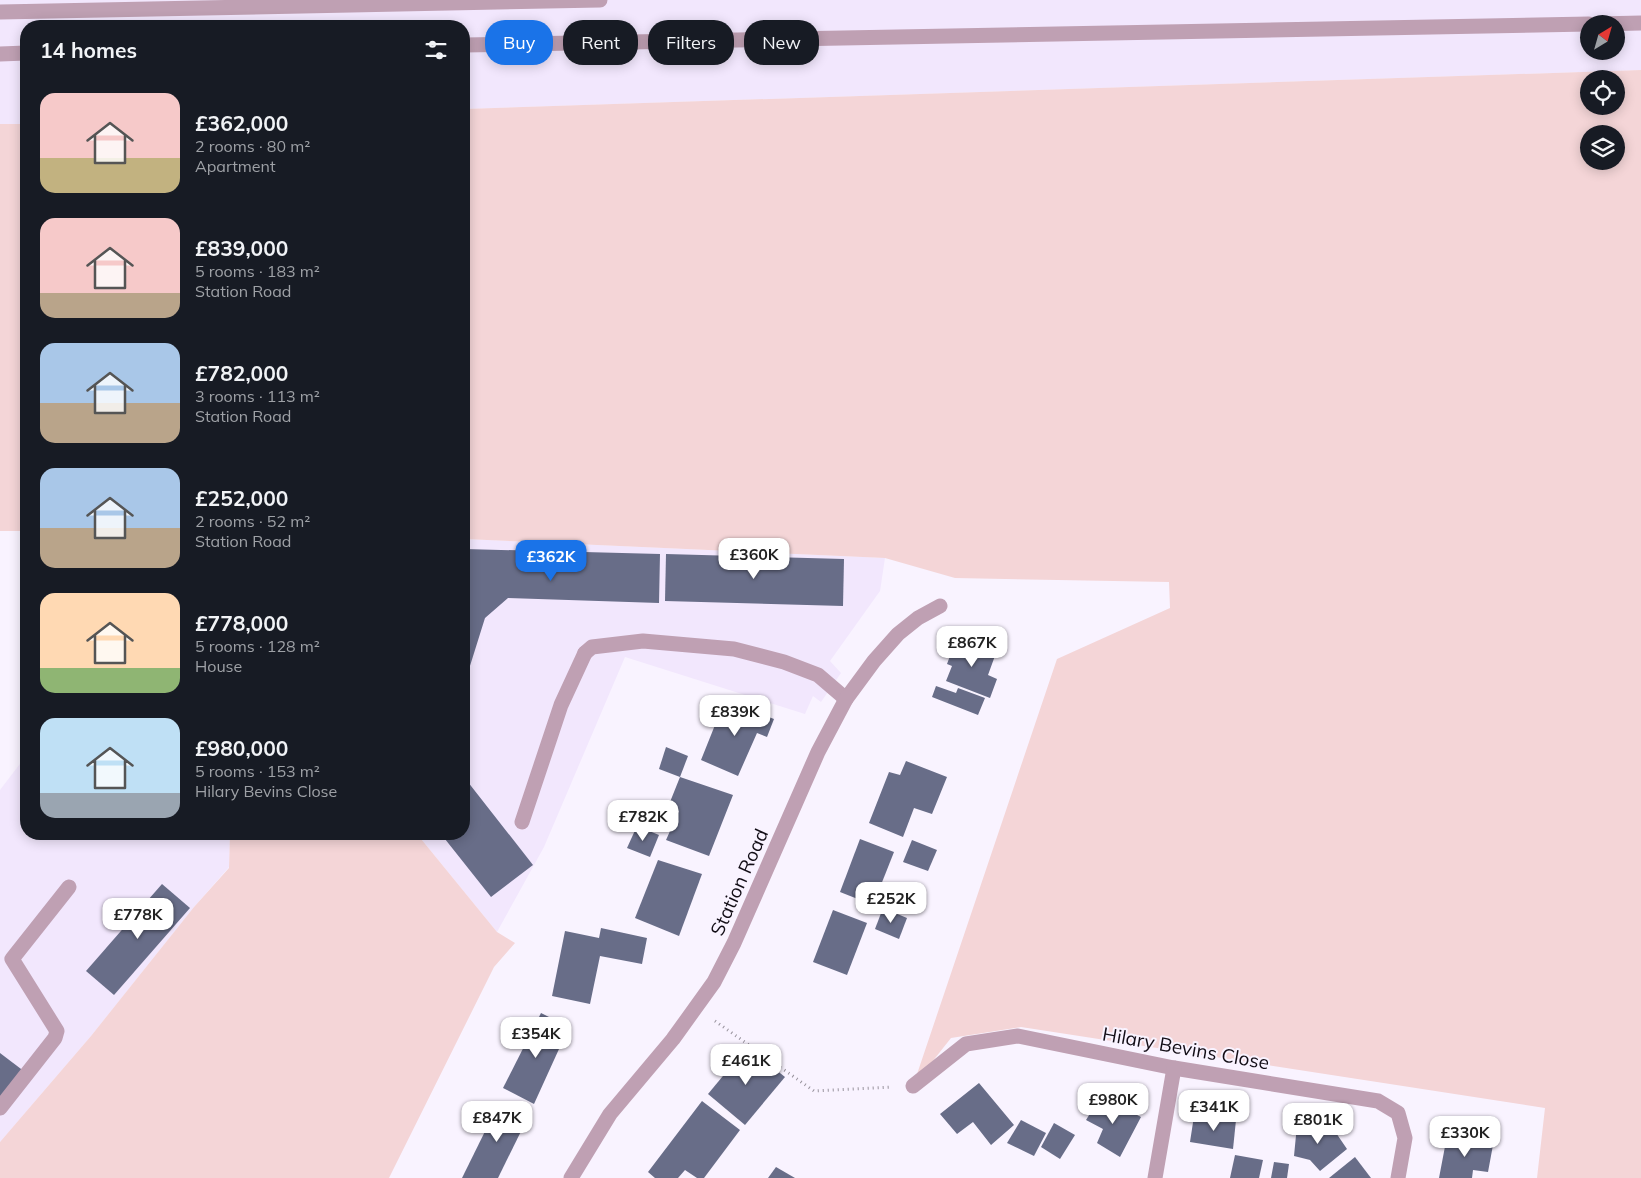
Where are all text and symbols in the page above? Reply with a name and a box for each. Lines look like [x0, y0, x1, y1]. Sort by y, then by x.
north arrow [1580, 15, 1625, 60]
map controls [1580, 15, 1625, 170]
chip: Buy [485, 20, 553, 65]
chip: Rent [563, 20, 638, 65]
chip: Filters [648, 20, 734, 65]
chip: New [744, 20, 819, 65]
icon: filters [422, 36, 450, 64]
text: 14 homes [40, 37, 137, 63]
button: locate [1580, 70, 1625, 115]
text: £362,000 [195, 110, 288, 136]
icon: home [80, 113, 140, 173]
button: layers [1580, 125, 1625, 170]
text: 2 rooms · 80 m² [195, 136, 310, 156]
text: Apartment [195, 156, 276, 176]
text: £839,000 [195, 235, 288, 261]
icon: home [80, 238, 140, 298]
text: 5 rooms · 183 m² [195, 261, 320, 281]
text: Station Road [195, 281, 291, 301]
text: £782,000 [195, 360, 288, 386]
icon: home [80, 363, 140, 423]
text: 3 rooms · 113 m² [195, 386, 320, 406]
text: Station Road [195, 406, 291, 426]
text: £252,000 [195, 485, 288, 511]
icon: home [80, 488, 140, 548]
text: 2 rooms · 52 m² [195, 511, 310, 531]
text: Station Road [195, 531, 291, 551]
pin: £360K [719, 538, 789, 580]
pin: £362K [516, 540, 586, 582]
text: £360K [729, 544, 779, 564]
text: £362K [526, 546, 576, 566]
text: £778,000 [195, 610, 288, 636]
icon: home [80, 613, 140, 673]
pin: £867K [937, 626, 1007, 668]
text: £867K [947, 632, 997, 652]
text: 5 rooms · 128 m² [195, 636, 320, 656]
text: House [195, 656, 242, 676]
pin: £839K [700, 694, 770, 737]
text: £839K [710, 701, 760, 721]
text: £980,000 [195, 735, 288, 761]
icon: home [80, 738, 140, 798]
text: 5 rooms · 153 m² [195, 761, 320, 781]
text: Hilary Bevins Close [195, 781, 337, 801]
pin: £782K [608, 800, 678, 842]
text: £782K [618, 806, 668, 826]
street label: Station Road [705, 825, 773, 939]
pin: £252K [856, 882, 926, 924]
text: £252K [866, 888, 916, 908]
pin: £778K [103, 898, 173, 940]
text: £778K [113, 904, 163, 924]
pin: £354K [501, 1016, 571, 1059]
street label: Hilary Bevins Close [1101, 1022, 1271, 1074]
text: £354K [511, 1023, 561, 1043]
pin: £461K [711, 1044, 781, 1086]
text: £461K [721, 1050, 771, 1070]
pin: £980K [1078, 1082, 1148, 1125]
text: £980K [1088, 1089, 1138, 1109]
pin: £341K [1179, 1090, 1249, 1132]
text: £341K [1189, 1096, 1239, 1116]
pin: £847K [462, 1100, 532, 1143]
pin: £801K [1283, 1102, 1353, 1145]
text: £847K [472, 1107, 522, 1127]
text: £801K [1293, 1109, 1343, 1129]
pin: £330K [1430, 1116, 1500, 1158]
text: £330K [1440, 1122, 1490, 1142]

